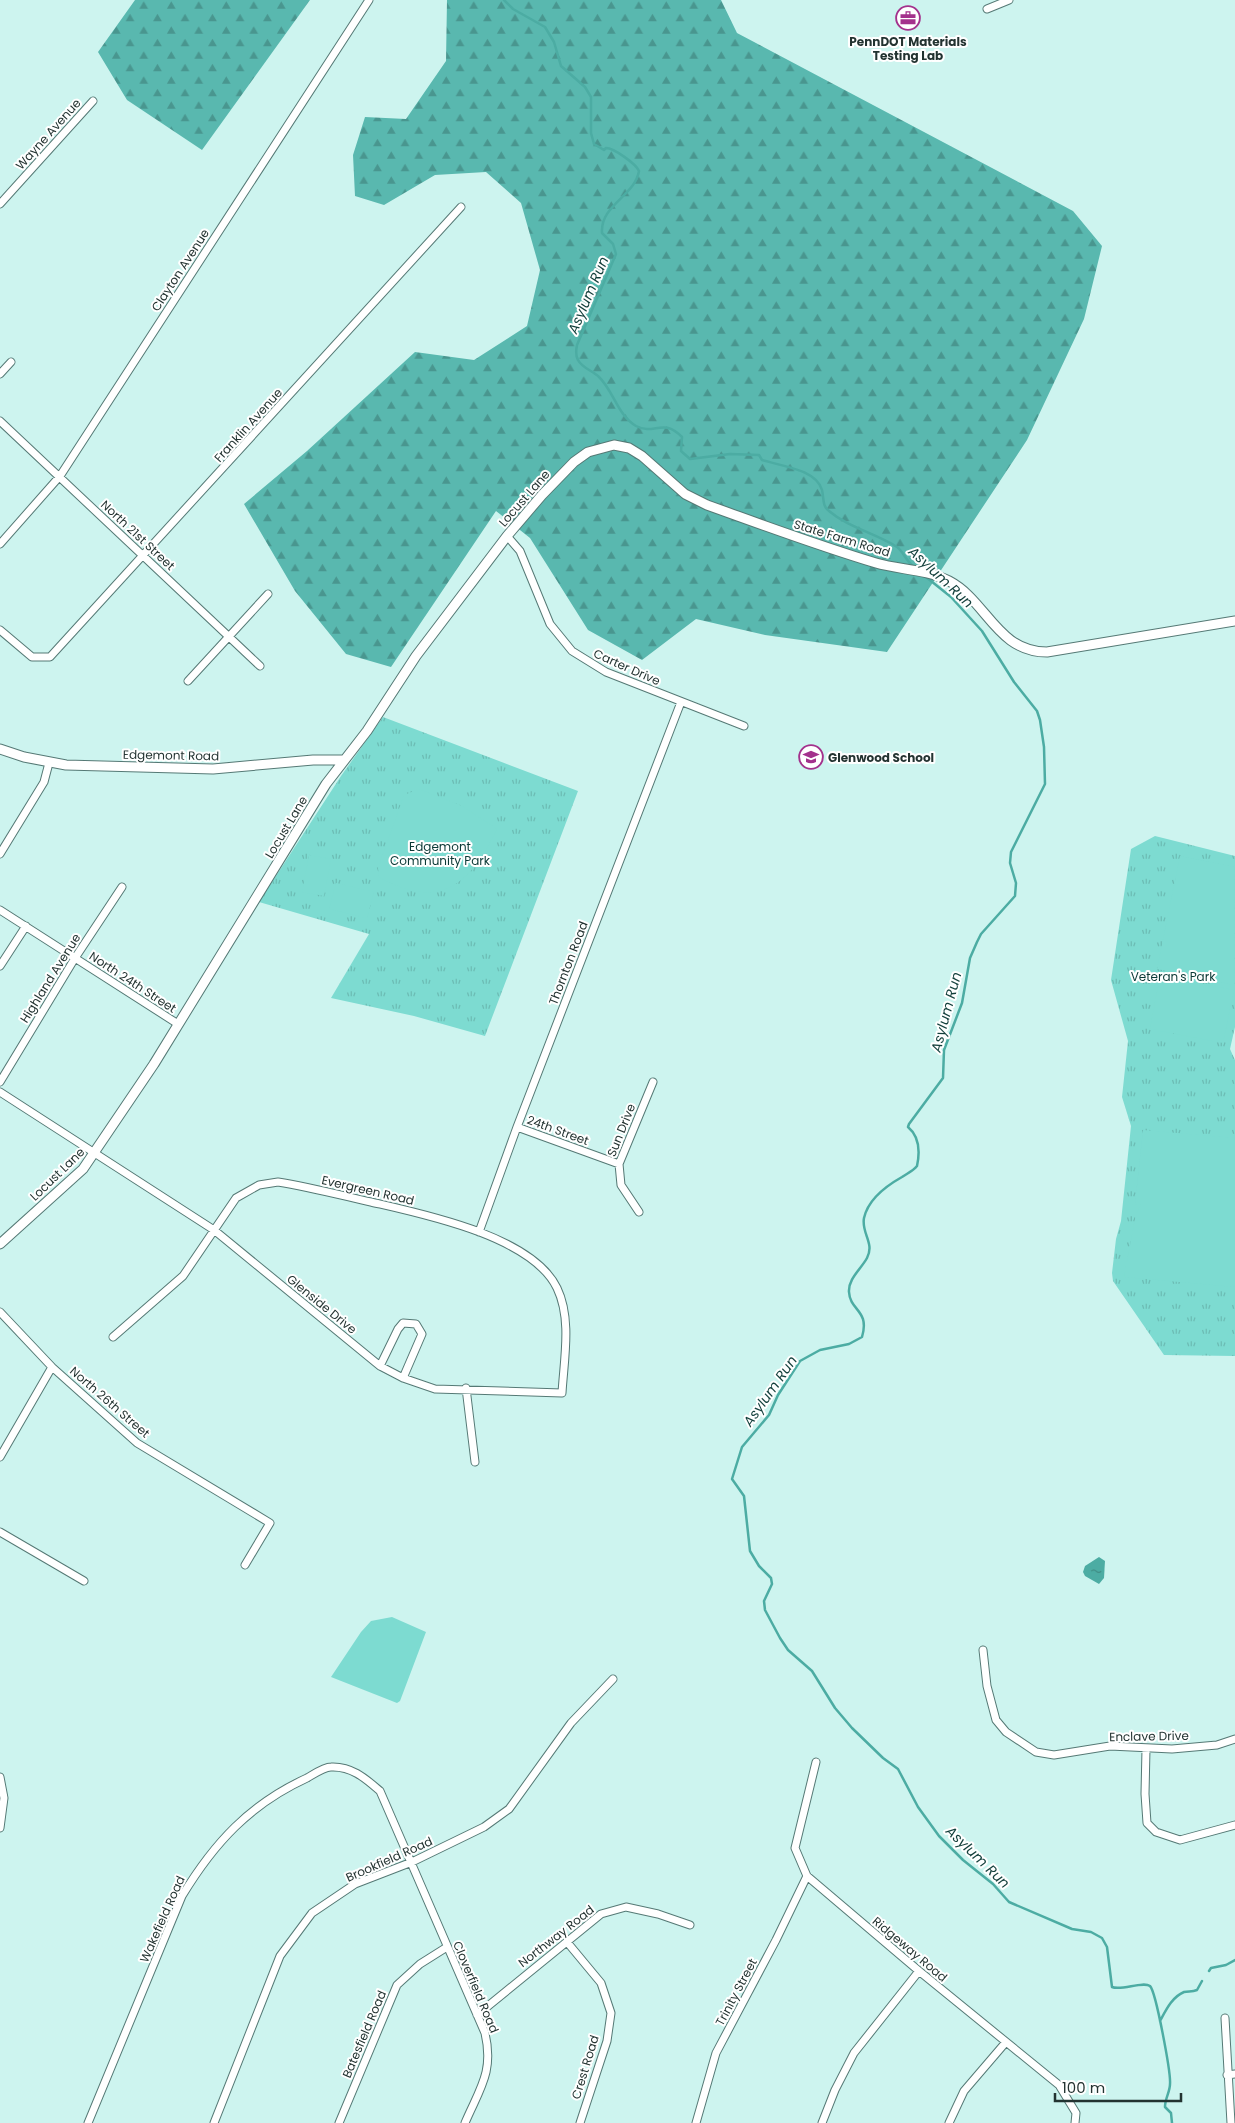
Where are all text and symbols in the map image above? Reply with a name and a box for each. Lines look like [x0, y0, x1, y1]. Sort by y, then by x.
office icon: PennDOT Materials Testing Lab [895, 5, 921, 31]
place label: PennDOT Materials Testing Lab [849, 33, 967, 64]
street label: Wayne Avenue [12, 95, 84, 173]
street label: Clayton Avenue [147, 226, 213, 314]
water label: Asylum Run [562, 253, 613, 338]
street label: Franklin Avenue [210, 384, 286, 466]
street label: Locust Lane [495, 466, 553, 530]
street label: North 21st Street [97, 496, 179, 574]
street label: State Farm Road [792, 515, 892, 561]
water label: Asylum Run [903, 541, 978, 612]
street label: Carter Drive [591, 645, 663, 689]
school or university icon: Glenwood School [798, 744, 824, 770]
street label: Edgemont Road [123, 746, 219, 764]
place label: Glenwood School [828, 749, 934, 766]
street label: Locust Lane [261, 793, 311, 861]
park label: Edgemont Community Park [390, 838, 491, 869]
street label: Thornton Road [544, 919, 592, 1007]
street label: Highland Avenue [16, 930, 84, 1026]
street label: North 24th Street [86, 947, 180, 1017]
park label: Veteran's Park [1131, 968, 1216, 985]
water label: Asylum Run [925, 970, 966, 1055]
street label: Sun Drive [603, 1101, 639, 1159]
street label: 24th Street [525, 1111, 591, 1149]
street label: Locust Lane [26, 1144, 88, 1204]
street label: Evergreen Road [320, 1171, 416, 1209]
street label: Glenside Drive [283, 1271, 361, 1337]
water label: Asylum Run [738, 1352, 802, 1431]
street label: North 26th Street [66, 1363, 154, 1441]
street label: Enclave Drive [1109, 1727, 1189, 1745]
water label: Asylum Run [941, 1821, 1014, 1893]
street label: Brookfield Road [343, 1832, 435, 1886]
street label: Wakefield Road [135, 1873, 189, 1965]
street label: Northway Road [515, 1901, 597, 1971]
street label: Ridgeway Road [869, 1913, 951, 1985]
street label: Cloverfield Road [449, 1938, 503, 2036]
street label: Trinity Street [711, 1955, 761, 2029]
street label: Batesfield Road [338, 1988, 390, 2080]
street label: Crest Road [567, 2033, 603, 2101]
scale bar [1055, 2070, 1181, 2102]
text: 100 m [1062, 2077, 1105, 2098]

